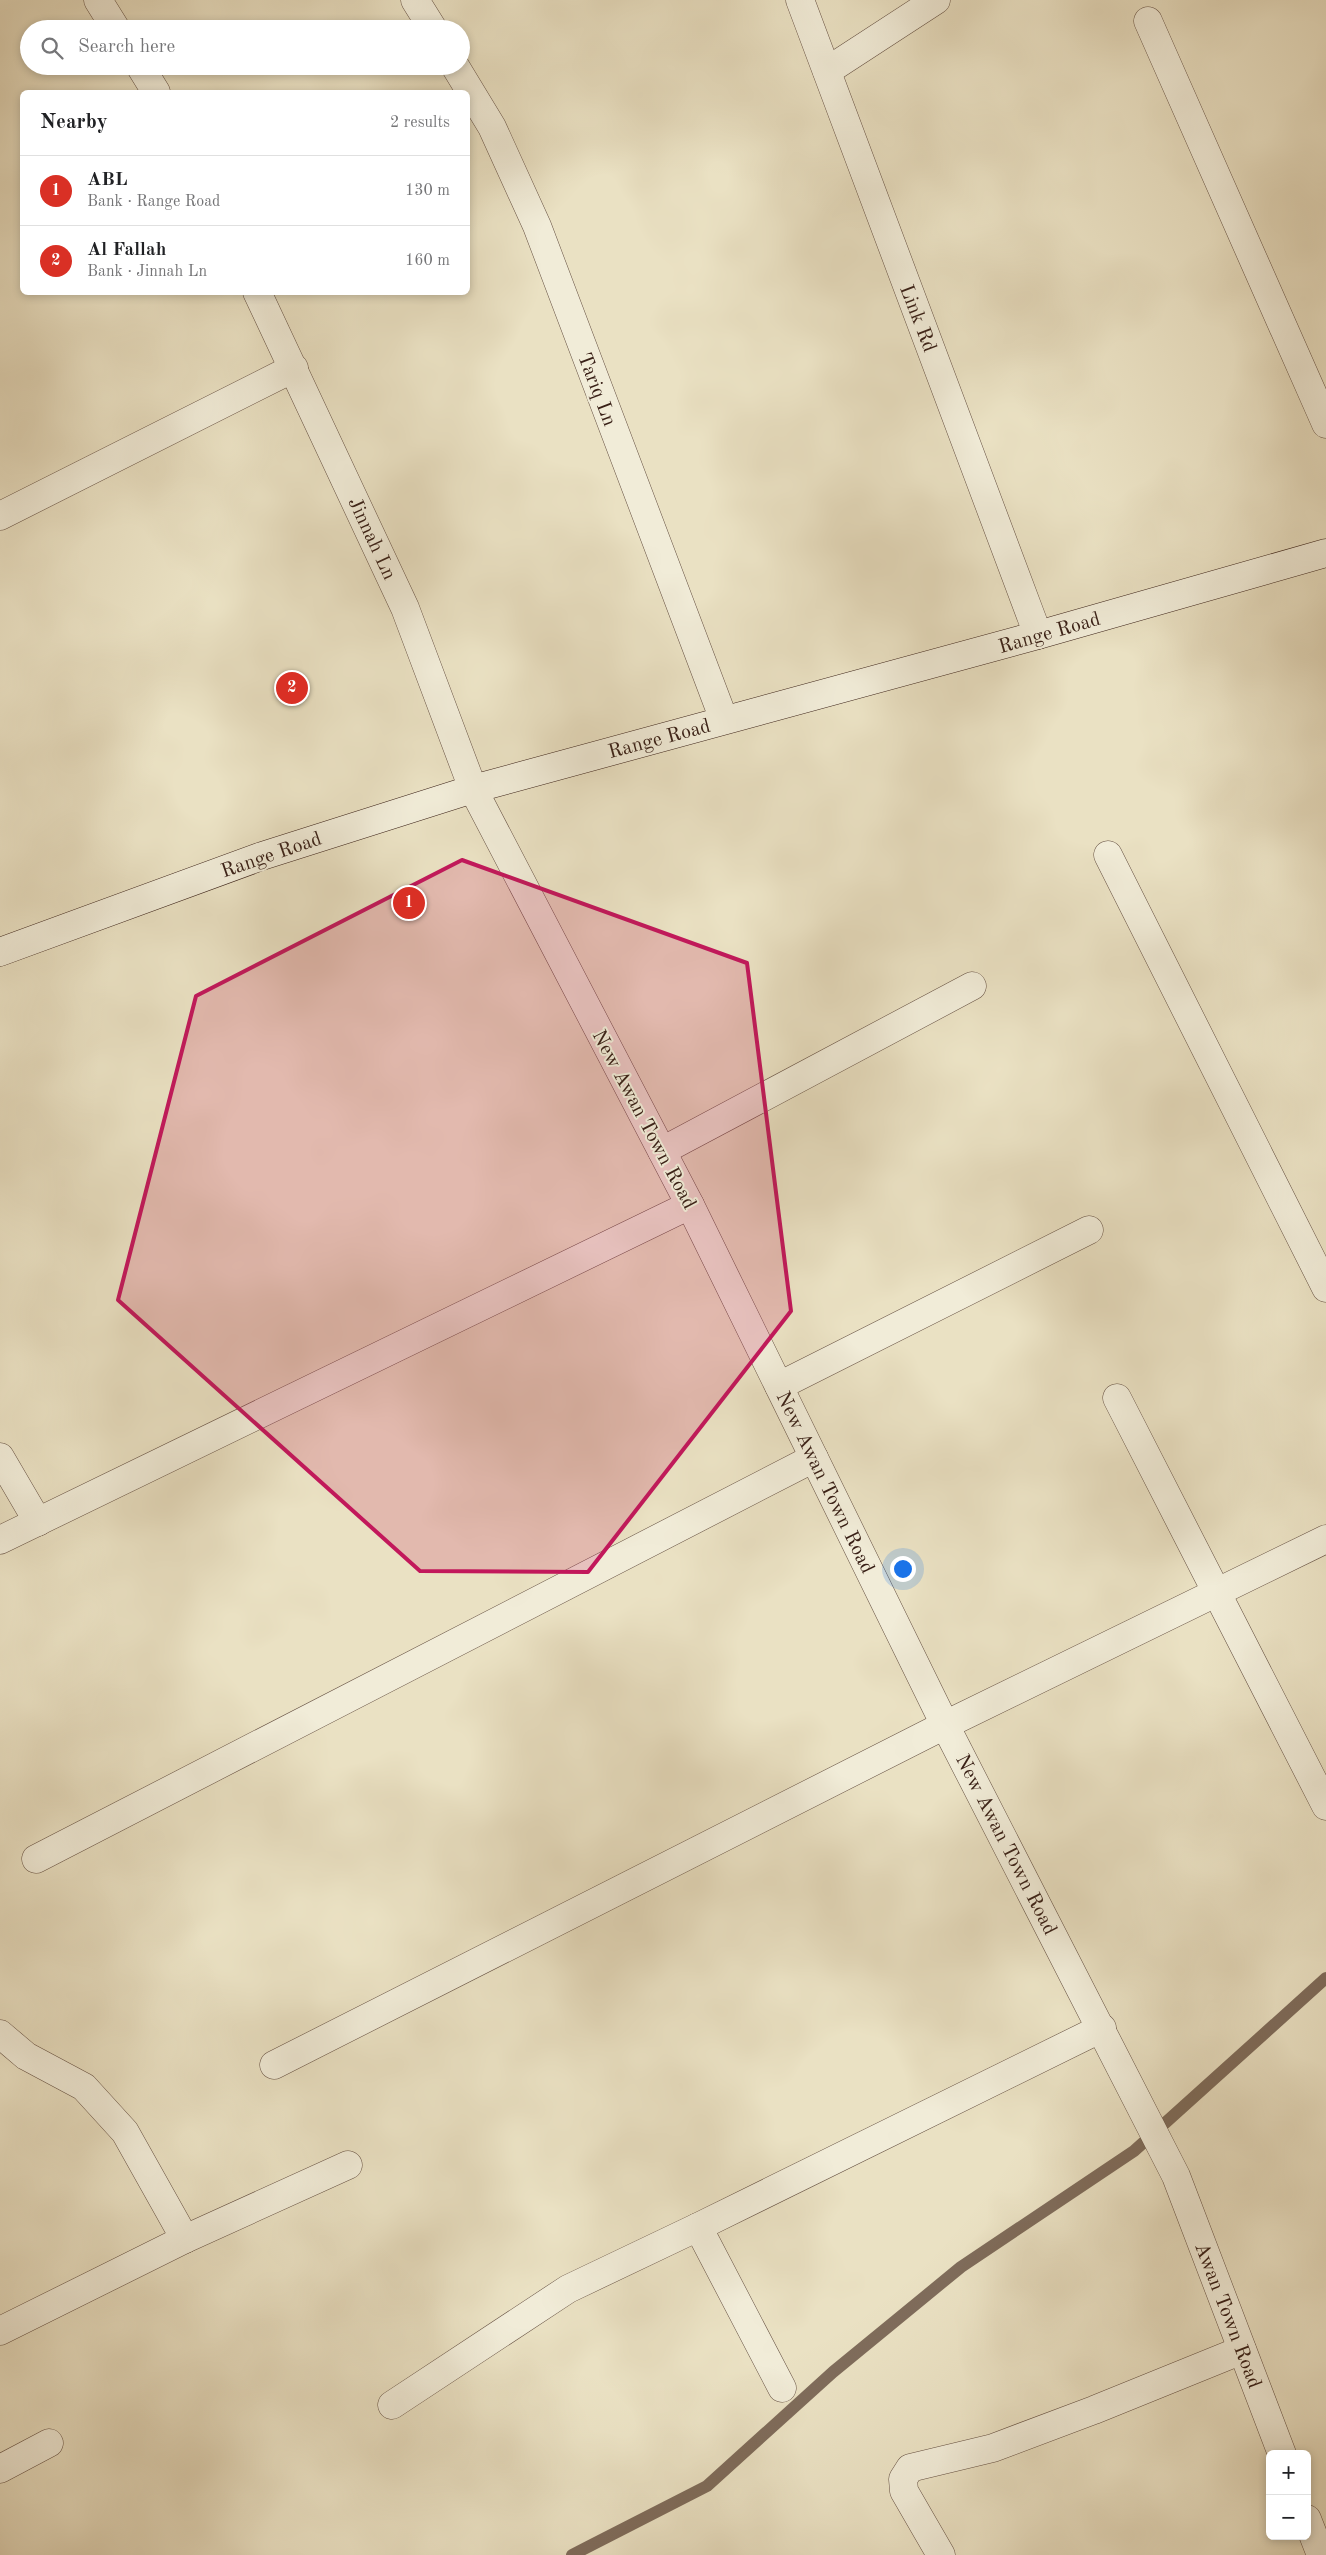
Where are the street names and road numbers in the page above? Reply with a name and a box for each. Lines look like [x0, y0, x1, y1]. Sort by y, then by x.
street label: Link Rd [895, 282, 939, 355]
street label: Tariq Ln [573, 350, 619, 429]
street label: Jinnah Ln [343, 495, 399, 583]
street label: Range Road [996, 610, 1103, 658]
street label: Range Road [606, 717, 713, 763]
street label: Range Road [219, 829, 325, 882]
street label: New Awan Town Road [587, 1027, 699, 1213]
street label: New Awan Town Road [771, 1389, 877, 1577]
street label: New Awan Town Road [951, 1751, 1060, 1938]
street label: Awan Town Road [1190, 2240, 1264, 2391]

